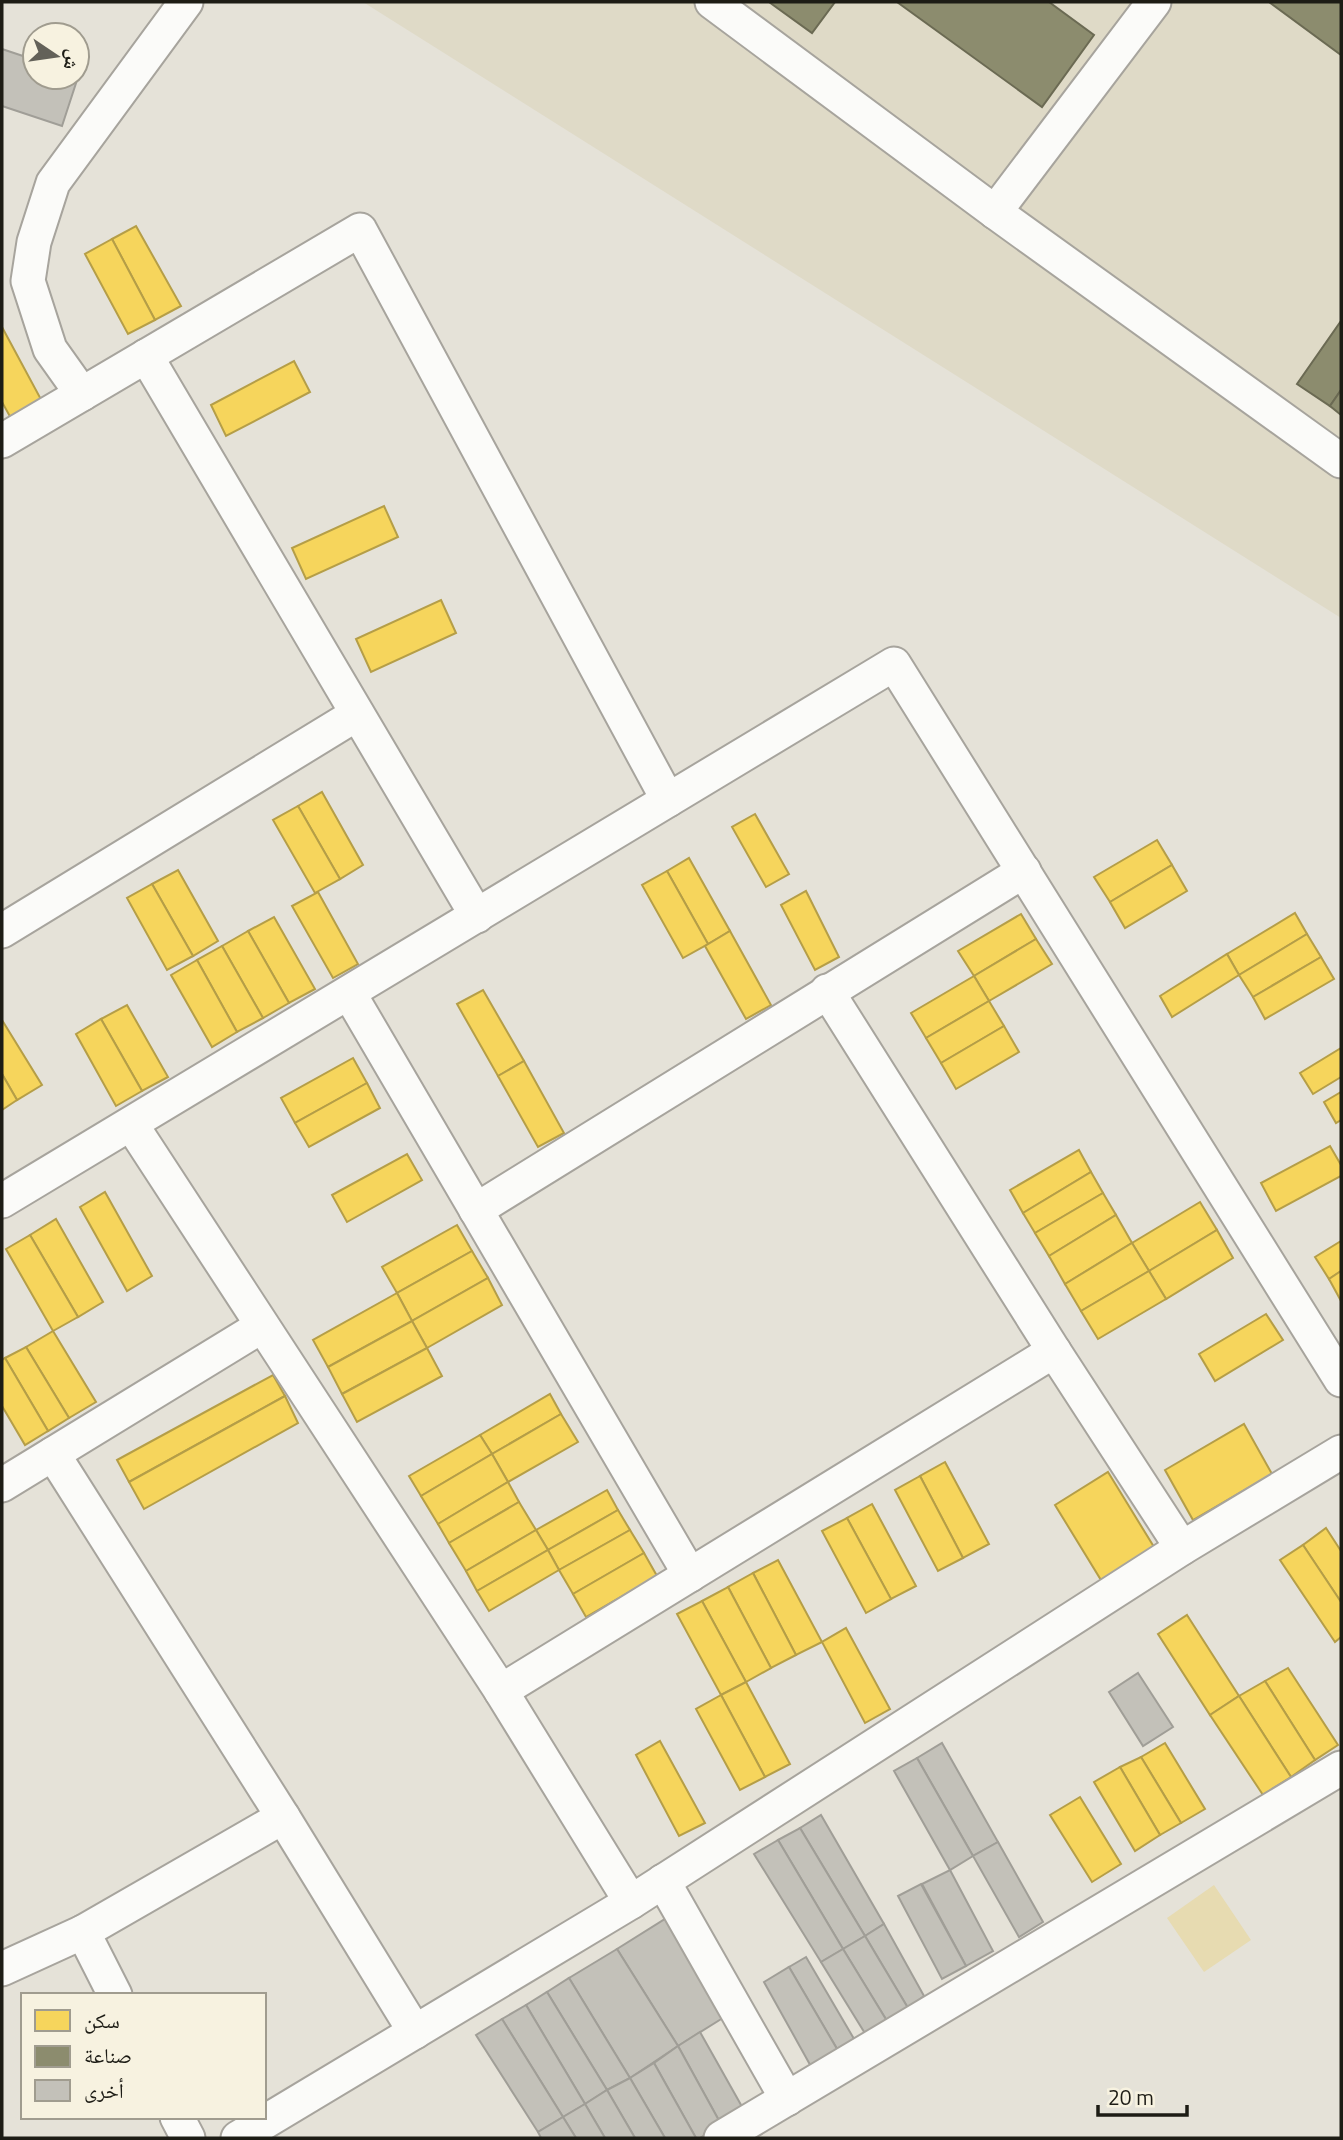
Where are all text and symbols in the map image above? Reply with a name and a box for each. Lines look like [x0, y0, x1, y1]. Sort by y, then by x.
north arrow [21, 21, 91, 91]
text: ش [57, 47, 89, 73]
legend [21, 1993, 266, 2119]
text: سكن [84, 2004, 120, 2036]
text: صناعة [84, 2039, 132, 2071]
text: أخرى [84, 2074, 124, 2106]
scale bar [1098, 2074, 1187, 2118]
text: 20 m [1108, 2081, 1154, 2113]

